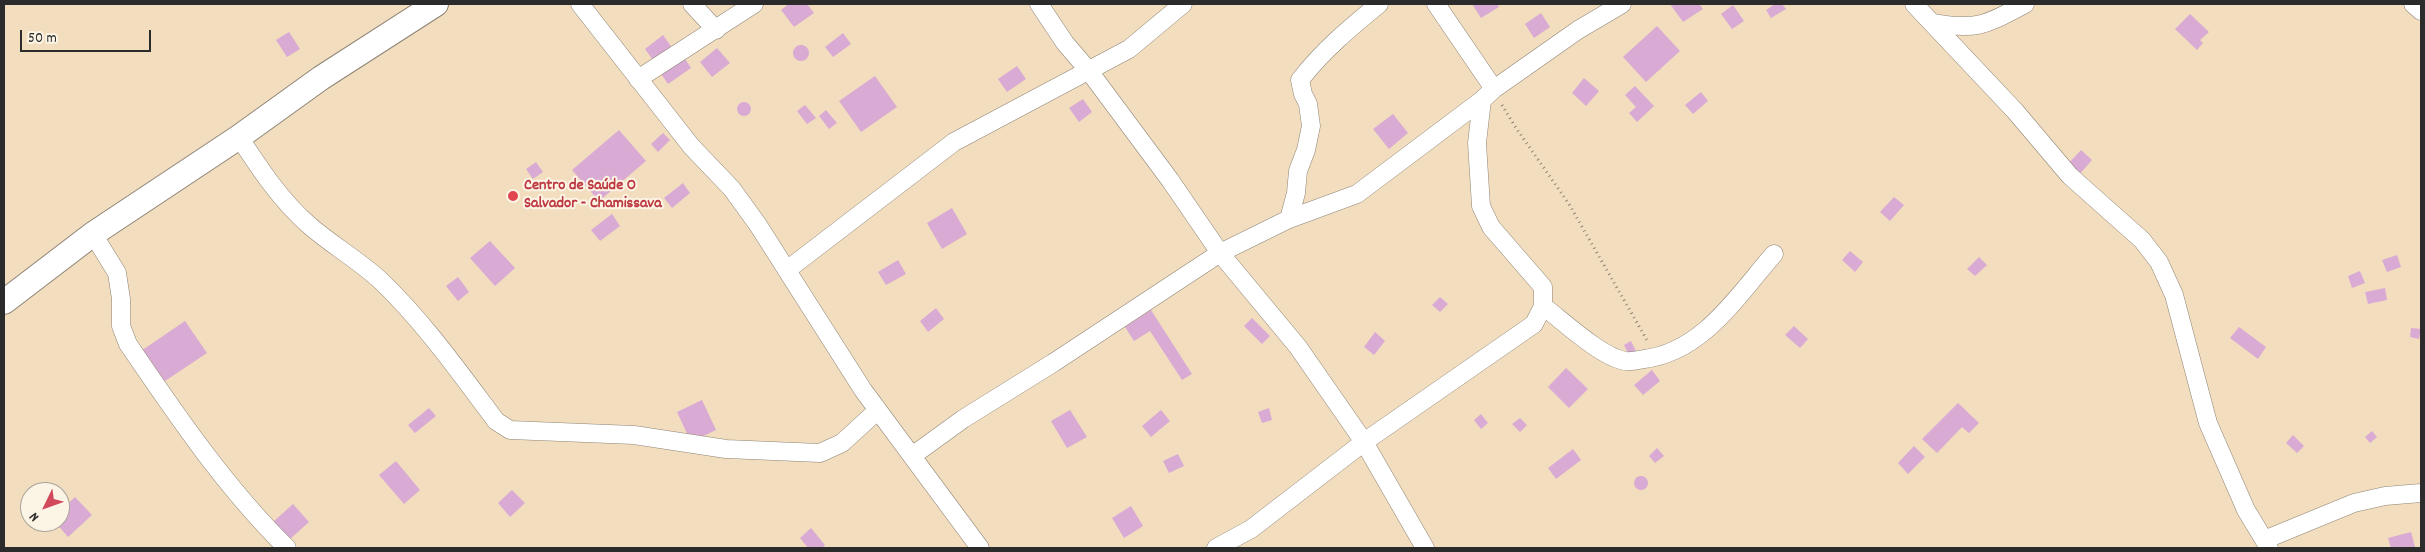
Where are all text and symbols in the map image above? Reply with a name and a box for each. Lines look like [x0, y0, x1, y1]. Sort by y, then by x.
scale bar [22, 20, 154, 52]
text: 50 m [28, 28, 57, 50]
place label: Centro de Saúde O Salvador - Chamissava [524, 177, 662, 215]
marker: Centro de Saúde O Salvador - Chamissava [506, 189, 520, 203]
north arrow [20, 482, 70, 532]
text: N [25, 507, 44, 526]

